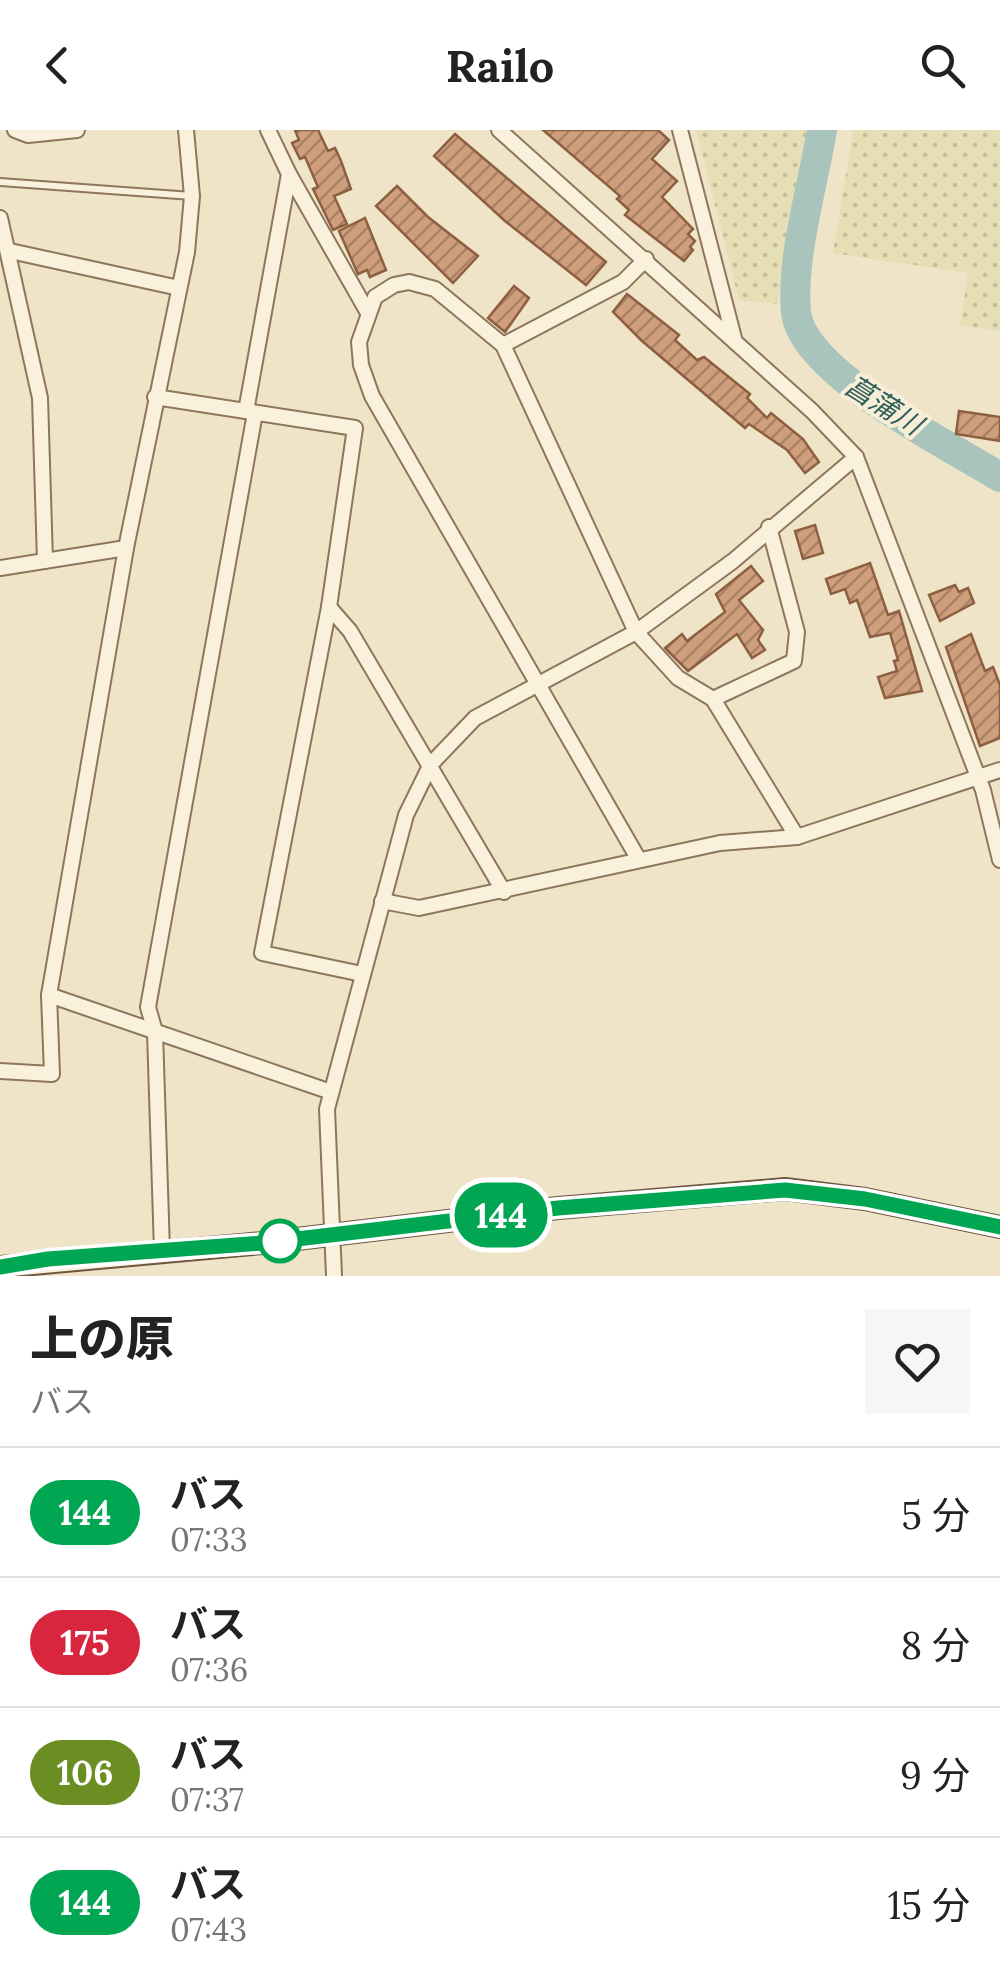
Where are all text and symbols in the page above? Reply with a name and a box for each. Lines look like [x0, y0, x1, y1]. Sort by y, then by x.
text: Railo [446, 37, 554, 94]
icon: back [30, 38, 85, 93]
icon: search [915, 38, 970, 93]
water label: 菖蒲川 [839, 367, 932, 444]
line badge: 144 [444, 1182, 558, 1248]
text: 144 [475, 1193, 527, 1238]
unlabelled marker [259, 1220, 301, 1262]
text: 上の原 [30, 1308, 174, 1369]
button: heart [865, 1309, 970, 1414]
text: バス [30, 1381, 94, 1422]
text: バス [170, 1470, 246, 1518]
text: 144 [59, 1490, 111, 1535]
text: 5 分 [901, 1491, 970, 1539]
text: 07:33 [170, 1519, 248, 1560]
text: バス [170, 1600, 246, 1648]
text: 175 [60, 1620, 110, 1665]
text: 8 分 [901, 1621, 970, 1669]
text: 07:36 [170, 1649, 248, 1690]
text: バス [170, 1730, 246, 1778]
text: 106 [57, 1750, 113, 1795]
text: 9 分 [900, 1751, 970, 1799]
text: 07:37 [170, 1779, 244, 1820]
text: バス [170, 1860, 246, 1908]
text: 144 [59, 1880, 111, 1925]
text: 15 分 [887, 1881, 970, 1929]
text: 07:43 [170, 1909, 247, 1950]

